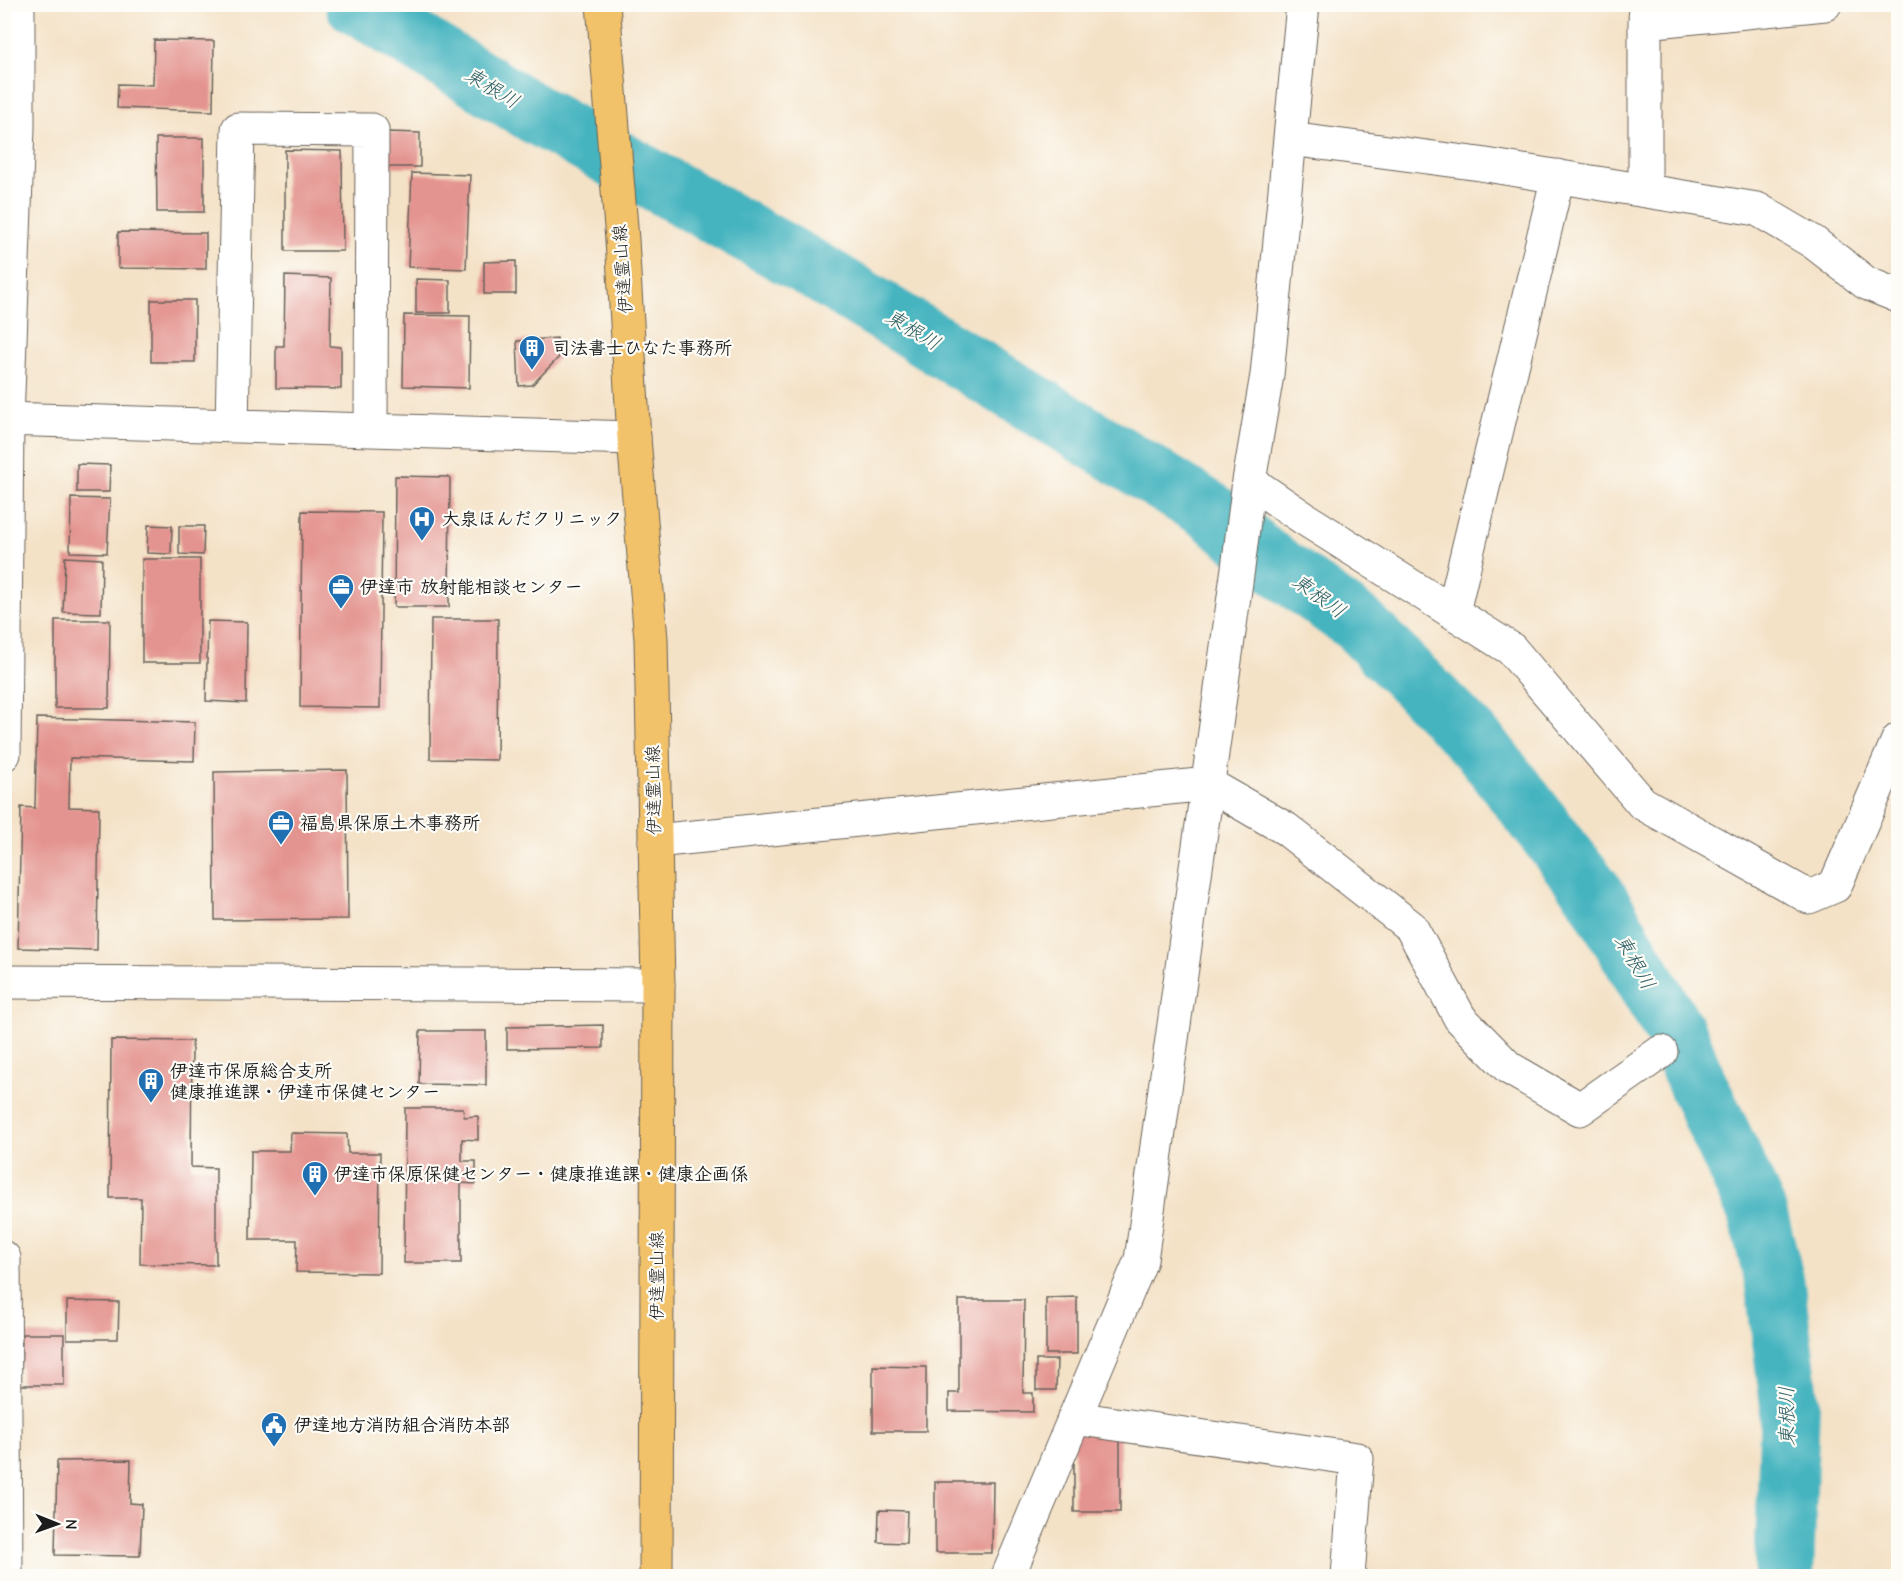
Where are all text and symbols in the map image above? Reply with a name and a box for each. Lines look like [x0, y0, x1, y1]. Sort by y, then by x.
water label: 東根川 [460, 63, 524, 113]
street label: 伊達霊山線 [609, 223, 637, 315]
water label: 東根川 [881, 305, 945, 355]
building icon: 司法書士ひなた事務所 [517, 333, 547, 371]
place label: 司法書士ひなた事務所 [552, 338, 732, 359]
hospital icon: 大泉ほんだクリニック [407, 504, 437, 542]
place label: 大泉ほんだクリニック [442, 509, 622, 530]
water label: 東根川 [1288, 569, 1350, 623]
office icon: 伊達市 放射能相談センター [326, 572, 356, 610]
place label: 伊達市 放射能相談センター [360, 577, 582, 598]
street label: 伊達霊山線 [643, 745, 665, 835]
office icon: 福島県保原土木事務所 [266, 808, 296, 846]
place label: 福島県保原土木事務所 [300, 813, 480, 834]
water label: 東根川 [1610, 930, 1660, 994]
place label: 伊達市保原総合支所 健康推進課・伊達市保健センター [170, 1061, 440, 1103]
building icon: 伊達市保原総合支所 健康推進課・伊達市保健センター [136, 1066, 166, 1104]
building icon: 伊達市保原保健センター・健康推進課・健康企画係 [300, 1159, 330, 1197]
place label: 伊達市保原保健センター・健康推進課・健康企画係 [334, 1164, 748, 1185]
street label: 伊達霊山線 [647, 1231, 668, 1321]
water label: 東根川 [1775, 1386, 1799, 1446]
public building icon: 伊達地方消防組合消防本部 [259, 1410, 289, 1448]
place label: 伊達地方消防組合消防本部 [294, 1415, 510, 1436]
north arrow [27, 1494, 87, 1554]
text: N [62, 1519, 80, 1530]

